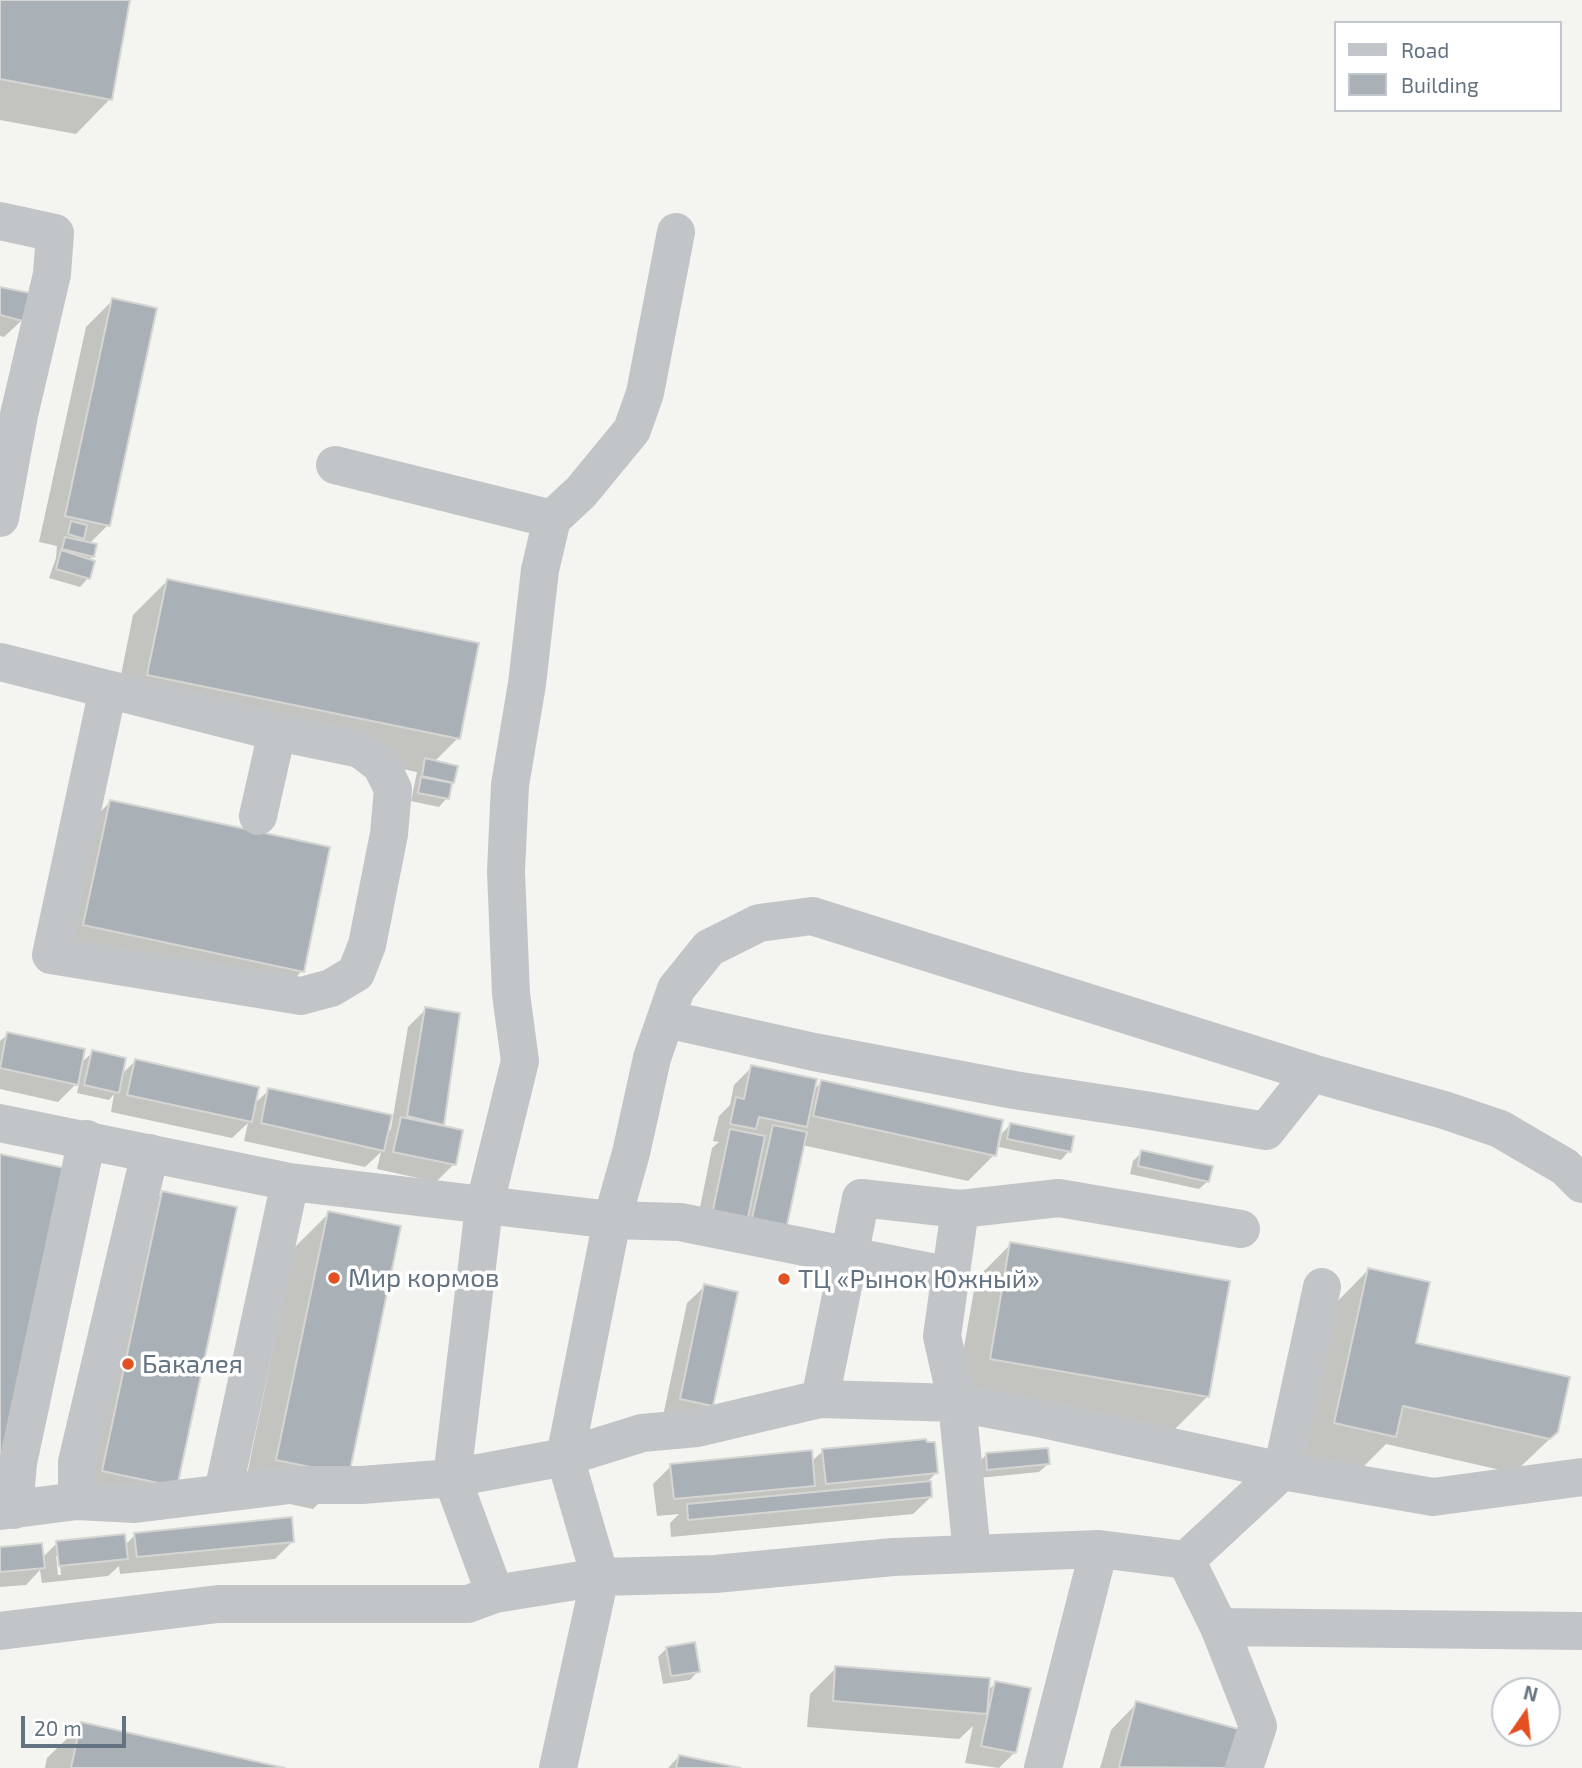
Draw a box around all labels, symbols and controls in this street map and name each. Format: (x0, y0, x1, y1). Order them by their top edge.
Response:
legend (1334, 21, 1561, 112)
text: Road (1401, 37, 1449, 62)
text: Building (1401, 72, 1479, 97)
place label: Мир кормов (348, 1262, 499, 1294)
place label: ТЦ «Рынок Южный» (798, 1263, 1040, 1295)
marker: Мир кормов (326, 1270, 342, 1286)
marker: ТЦ «Рынок Южный» (776, 1271, 792, 1287)
place label: Бакалея (142, 1348, 243, 1380)
marker: Бакалея (120, 1356, 136, 1372)
north arrow (1491, 1677, 1561, 1747)
text: N (1521, 1680, 1540, 1706)
scale bar (24, 1702, 130, 1746)
text: 20 m (34, 1715, 82, 1740)

